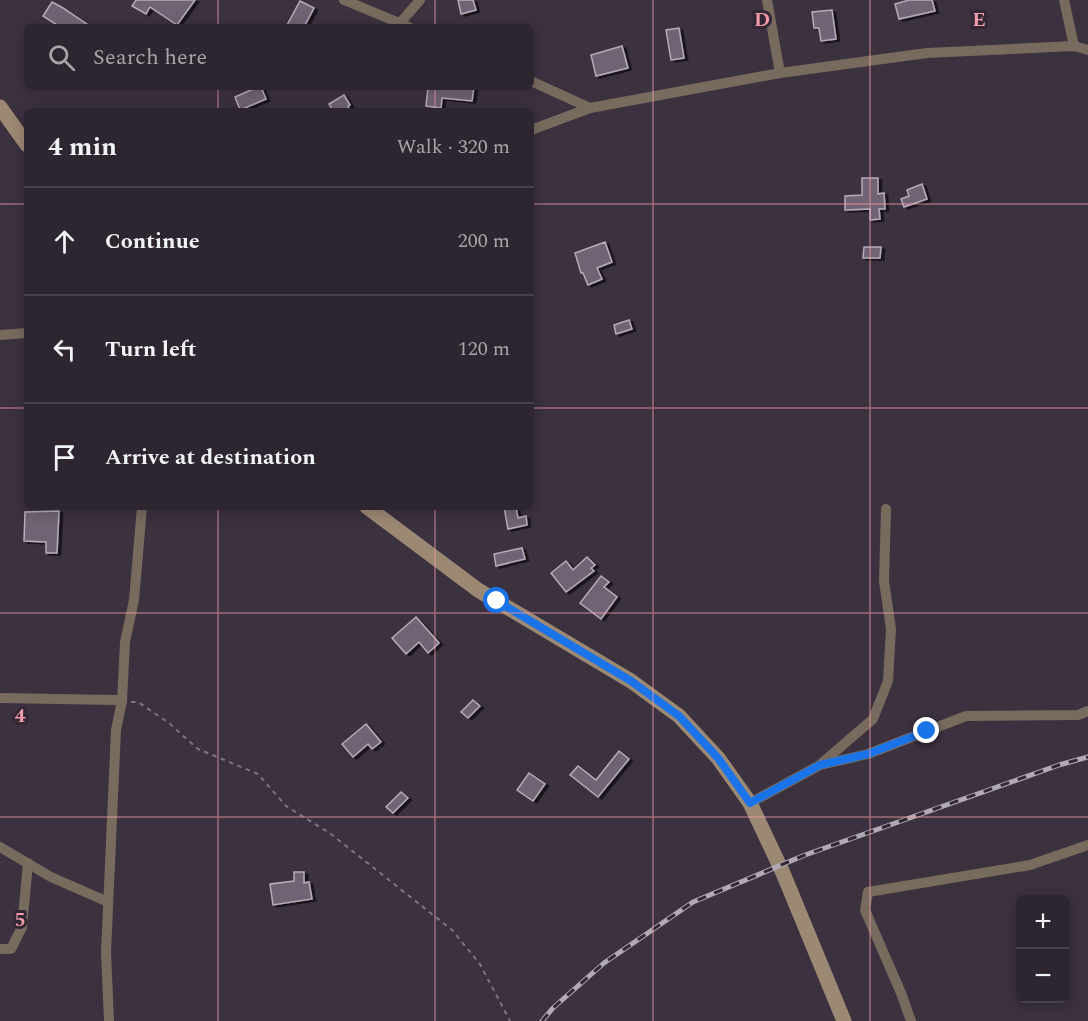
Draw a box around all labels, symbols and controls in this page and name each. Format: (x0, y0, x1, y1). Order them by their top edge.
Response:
text: D (754, 5, 770, 35)
text: E (972, 5, 986, 35)
search box (24, 24, 534, 90)
icon: search (45, 41, 78, 74)
text: Search here (93, 41, 207, 74)
text: 4 min (48, 127, 117, 167)
text: Walk · 320 m (397, 132, 510, 162)
icon: ahead (48, 225, 81, 258)
text: Continue (105, 225, 200, 258)
text: 200 m (458, 226, 510, 256)
icon: left (48, 333, 81, 366)
text: Turn left (105, 333, 197, 366)
text: 120 m (458, 334, 510, 364)
icon: arrive (48, 441, 81, 474)
text: Arrive at destination (105, 441, 316, 474)
route start (483, 587, 509, 613)
text: 4 (14, 701, 26, 731)
route end (913, 717, 939, 743)
map controls (1016, 895, 1070, 1003)
button: + (1016, 895, 1070, 949)
text: 5 (14, 905, 26, 935)
button: − (1016, 949, 1070, 1003)

